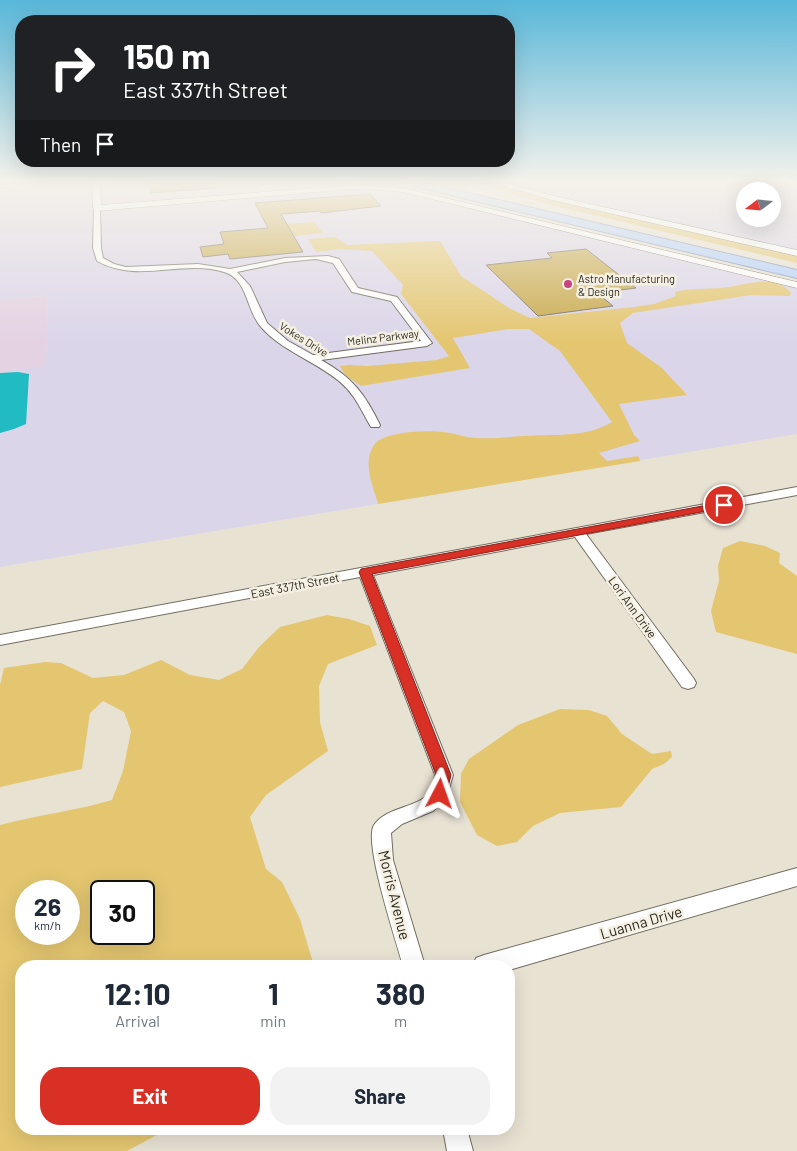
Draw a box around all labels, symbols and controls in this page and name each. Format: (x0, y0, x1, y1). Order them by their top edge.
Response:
text: 150 m (123, 34, 210, 76)
icon: right (40, 35, 105, 100)
text: East 337th Street (123, 76, 288, 102)
icon: arrive (91, 130, 119, 158)
text: Then (40, 133, 81, 156)
north arrow (736, 182, 781, 228)
map controls (736, 182, 781, 227)
place label: Astro Manufacturing & Design (578, 272, 675, 298)
marker: Astro Manufacturing & Design (562, 278, 574, 290)
street label: Vokes Drive (277, 319, 331, 359)
street label: Melinz Parkway (346, 326, 420, 348)
pin (703, 484, 745, 526)
icon: arrive (710, 491, 738, 519)
street label: East 337th Street (250, 570, 340, 600)
street label: Lori Ann Drive (606, 574, 660, 640)
position arrow (413, 767, 465, 819)
street label: Morris Avenue (375, 848, 415, 942)
speed limit sign: 30 (90, 880, 155, 945)
text: 26 (34, 891, 61, 921)
street label: Luanna Drive (598, 902, 684, 942)
text: km/h (34, 918, 61, 932)
text: 12:10 (105, 975, 171, 1011)
text: 1 (268, 975, 279, 1011)
text: 380 (376, 975, 425, 1011)
text: Arrival (115, 1011, 160, 1030)
text: min (260, 1011, 286, 1030)
text: m (394, 1011, 407, 1030)
button: Exit (40, 1067, 260, 1125)
button: Share (270, 1067, 490, 1125)

